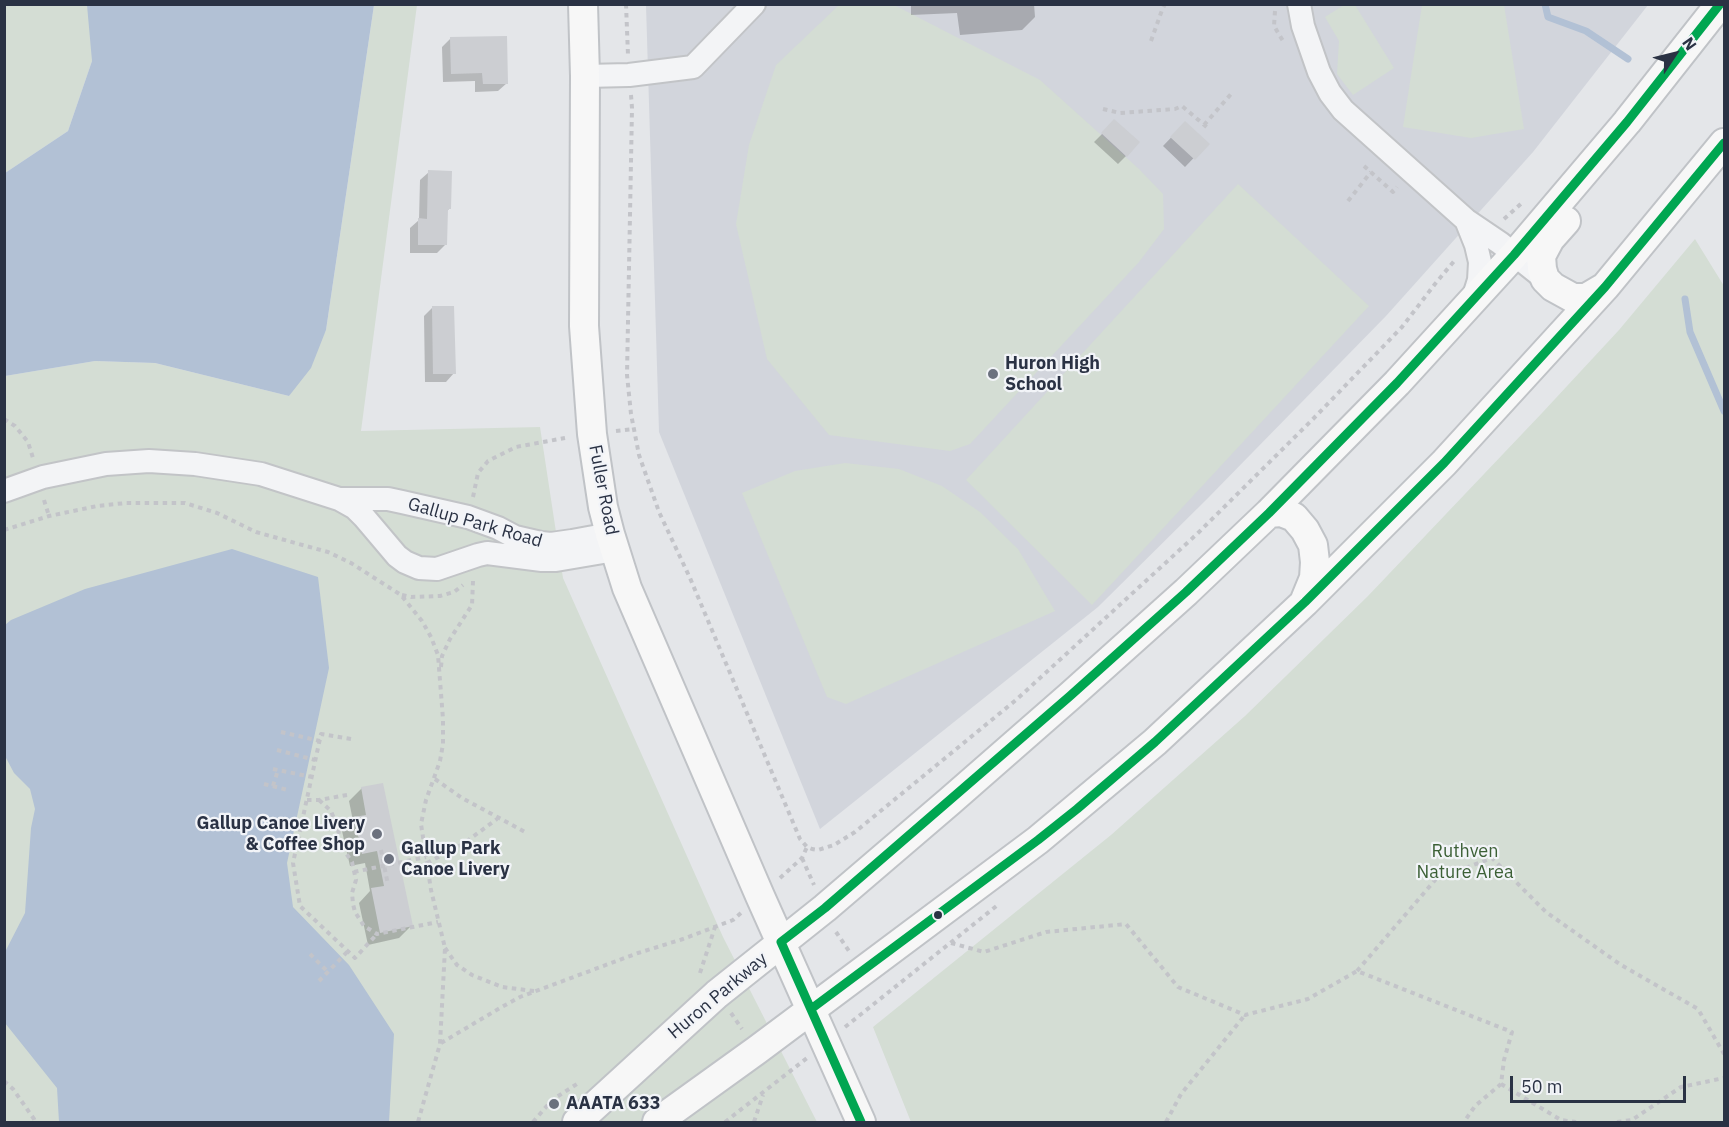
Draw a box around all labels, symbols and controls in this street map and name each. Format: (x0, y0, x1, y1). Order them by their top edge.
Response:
north arrow (1645, 24, 1705, 84)
text: N (1678, 33, 1701, 54)
place label: Huron High School (1005, 353, 1100, 395)
marker: Huron High School (986, 367, 1000, 381)
street label: Fuller Road (584, 443, 622, 537)
street label: Gallup Park Road (405, 493, 545, 553)
place label: Gallup Canoe Livery & Coffee Shop (197, 813, 365, 856)
marker: Gallup Canoe Livery & Coffee Shop (370, 827, 384, 841)
place label: Gallup Park Canoe Livery (401, 838, 510, 880)
park label: Ruthven Nature Area (1416, 841, 1514, 884)
marker: Gallup Park Canoe Livery (382, 852, 396, 866)
unlabelled marker (932, 909, 944, 921)
street label: Huron Parkway (664, 948, 772, 1044)
scale bar (1513, 1064, 1688, 1102)
text: 50 m (1521, 1075, 1563, 1098)
place label: AAATA 633 (566, 1093, 660, 1115)
marker: AAATA 633 (547, 1097, 561, 1111)

